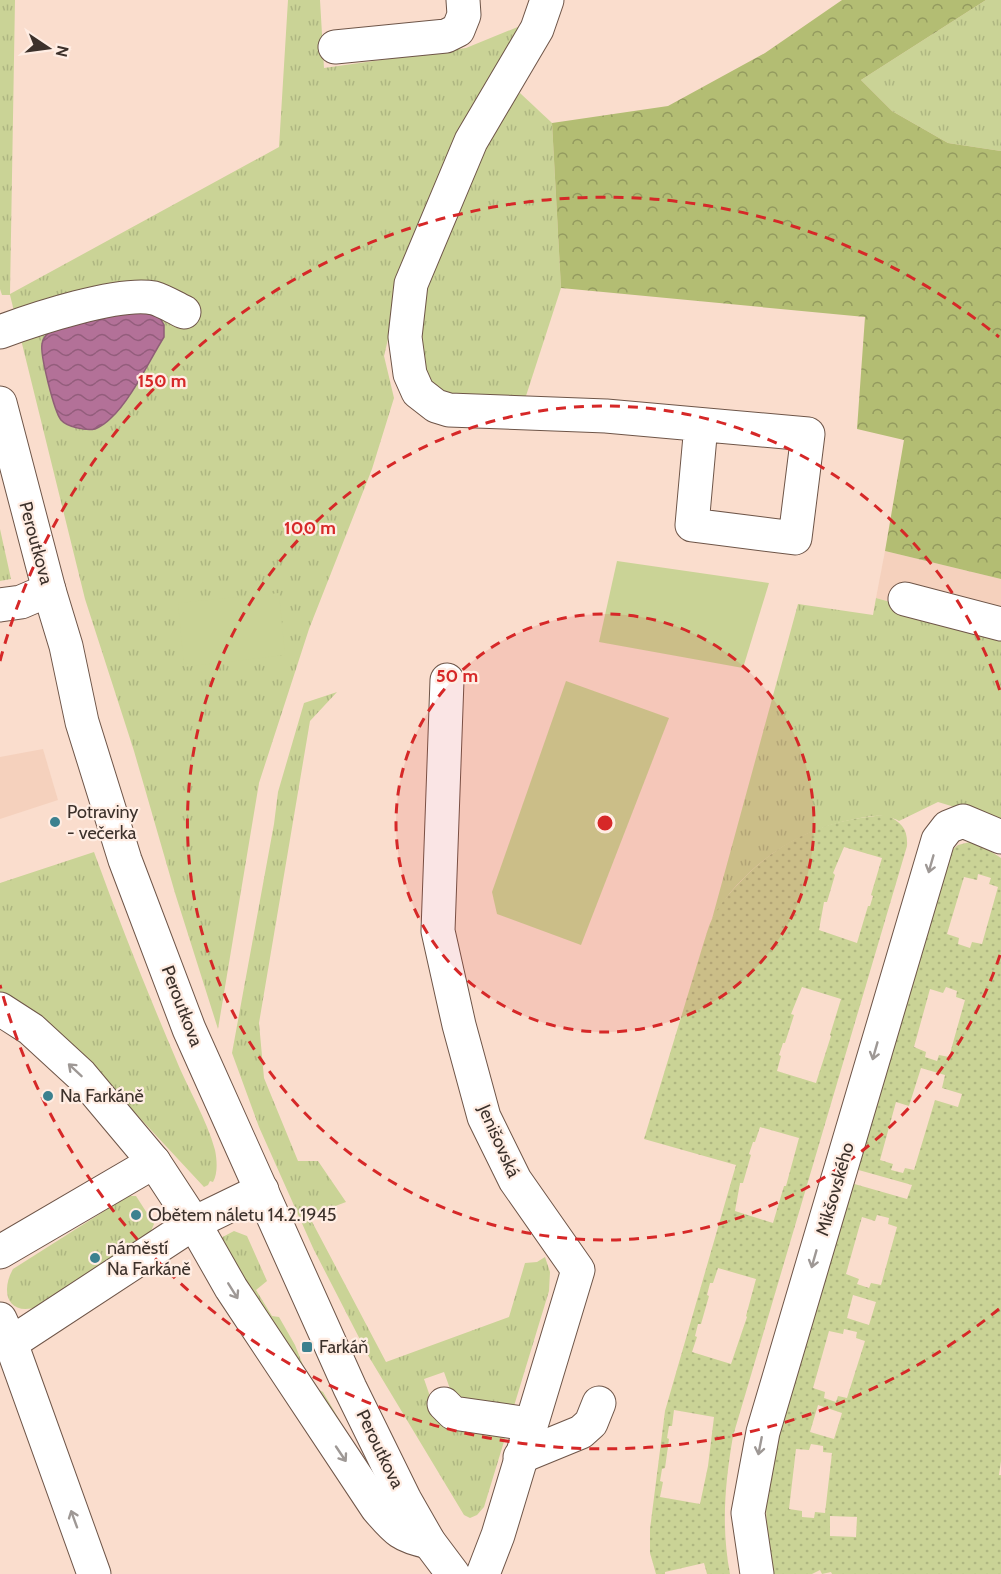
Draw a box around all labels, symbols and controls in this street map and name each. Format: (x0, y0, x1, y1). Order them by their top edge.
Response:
north arrow (18, 18, 78, 78)
text: N (52, 44, 73, 59)
text: 150 m (138, 370, 186, 392)
street label: Peroutkova (14, 499, 58, 587)
text: 100 m (284, 517, 336, 539)
text: 50 m (436, 665, 478, 687)
place label: Potraviny - večerka (67, 801, 138, 844)
centre of rings (595, 813, 615, 833)
marker: Potraviny - večerka (48, 815, 62, 829)
one-way arrow (925, 854, 936, 873)
street label: Peroutkova (157, 962, 208, 1050)
one-way arrow (869, 1041, 880, 1060)
one-way arrow (68, 1063, 83, 1077)
place label: Na Farkáně (60, 1085, 144, 1107)
marker: Na Farkáně (41, 1089, 55, 1103)
street label: Jenišovská (473, 1100, 525, 1181)
street label: Mikšovského (811, 1140, 859, 1238)
place label: Obětem náletu 14.2.1945 (148, 1204, 337, 1226)
marker: Obětem náletu 14.2.1945 (129, 1208, 143, 1222)
place label: náměstí Na Farkáně (107, 1237, 191, 1280)
one-way arrow (808, 1249, 819, 1268)
marker: náměstí Na Farkáně (88, 1251, 102, 1265)
one-way arrow (227, 1282, 239, 1299)
place label: Farkáň (319, 1336, 368, 1358)
marker: Farkáň (300, 1340, 314, 1354)
street label: Peroutkova (351, 1406, 409, 1492)
one-way arrow (754, 1436, 765, 1455)
one-way arrow (335, 1445, 347, 1461)
one-way arrow (68, 1510, 79, 1529)

